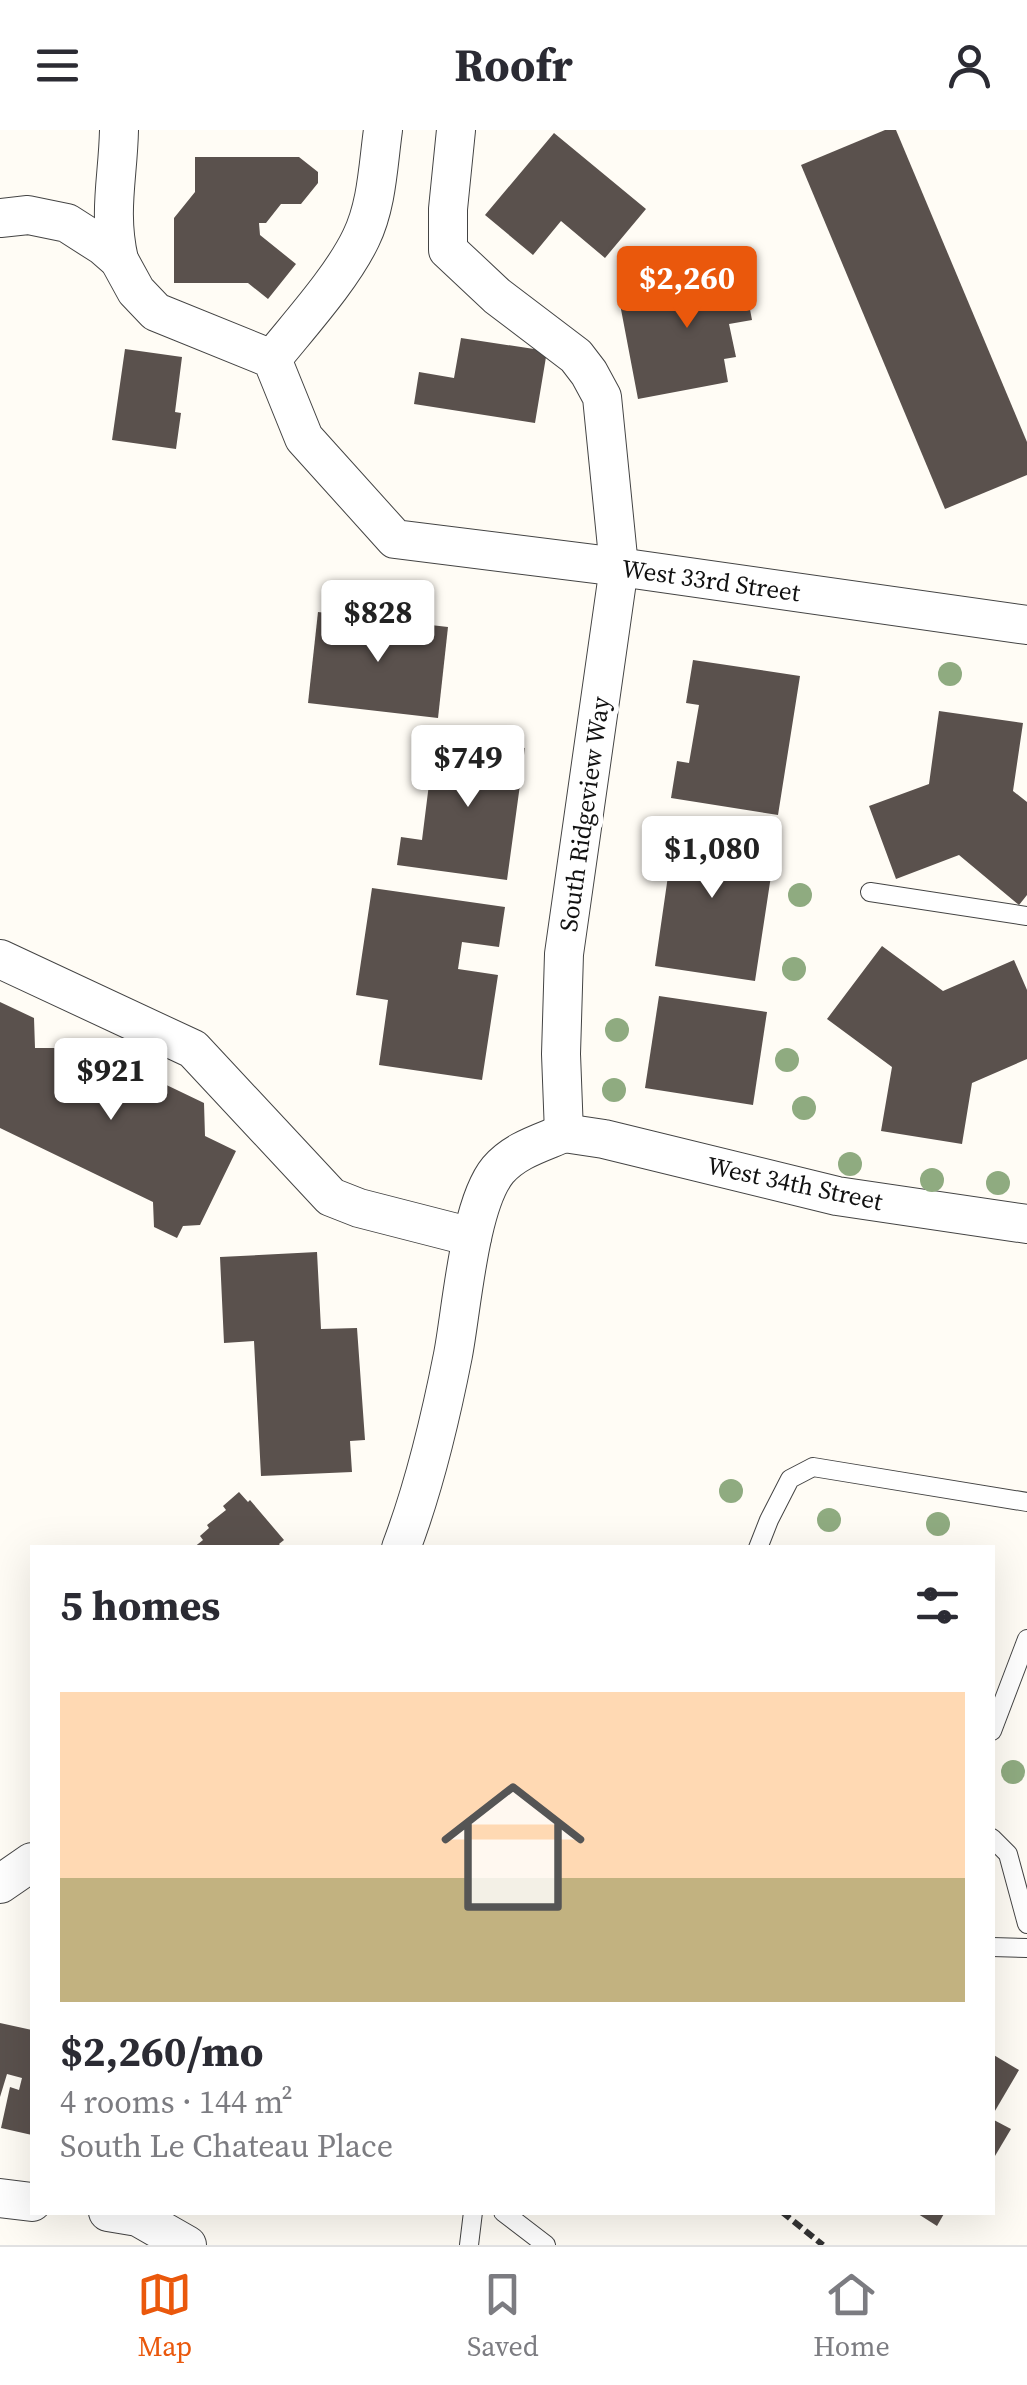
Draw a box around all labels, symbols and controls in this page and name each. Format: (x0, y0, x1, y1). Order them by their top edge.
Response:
text: Roofr (454, 34, 573, 96)
icon: menu (30, 38, 85, 93)
icon: person (942, 38, 997, 93)
pin: $2,260 (606, 246, 768, 331)
text: $2,260 (639, 256, 735, 300)
street label: West 33rd Street (620, 551, 803, 609)
pin: $828 (319, 580, 437, 665)
text: $828 (343, 590, 413, 634)
street label: South Ridgeview Way (551, 694, 617, 934)
pin: $749 (409, 725, 527, 810)
text: $749 (433, 735, 503, 779)
pin: $1,080 (631, 816, 793, 901)
text: $1,080 (664, 826, 760, 870)
pin: $921 (52, 1038, 170, 1123)
text: $921 (76, 1048, 146, 1092)
street label: West 34th Street (704, 1148, 887, 1218)
text: 5 homes (60, 1576, 220, 1634)
icon: filters (910, 1578, 965, 1633)
icon: home (423, 1757, 603, 1937)
text: $2,260/mo (60, 2022, 263, 2080)
text: 4 rooms · 144 m² (60, 2080, 293, 2124)
text: South Le Chateau Place (60, 2124, 393, 2168)
tab: Map (137, 2267, 192, 2365)
tab: Saved (467, 2267, 539, 2365)
tab: Home (813, 2267, 890, 2365)

